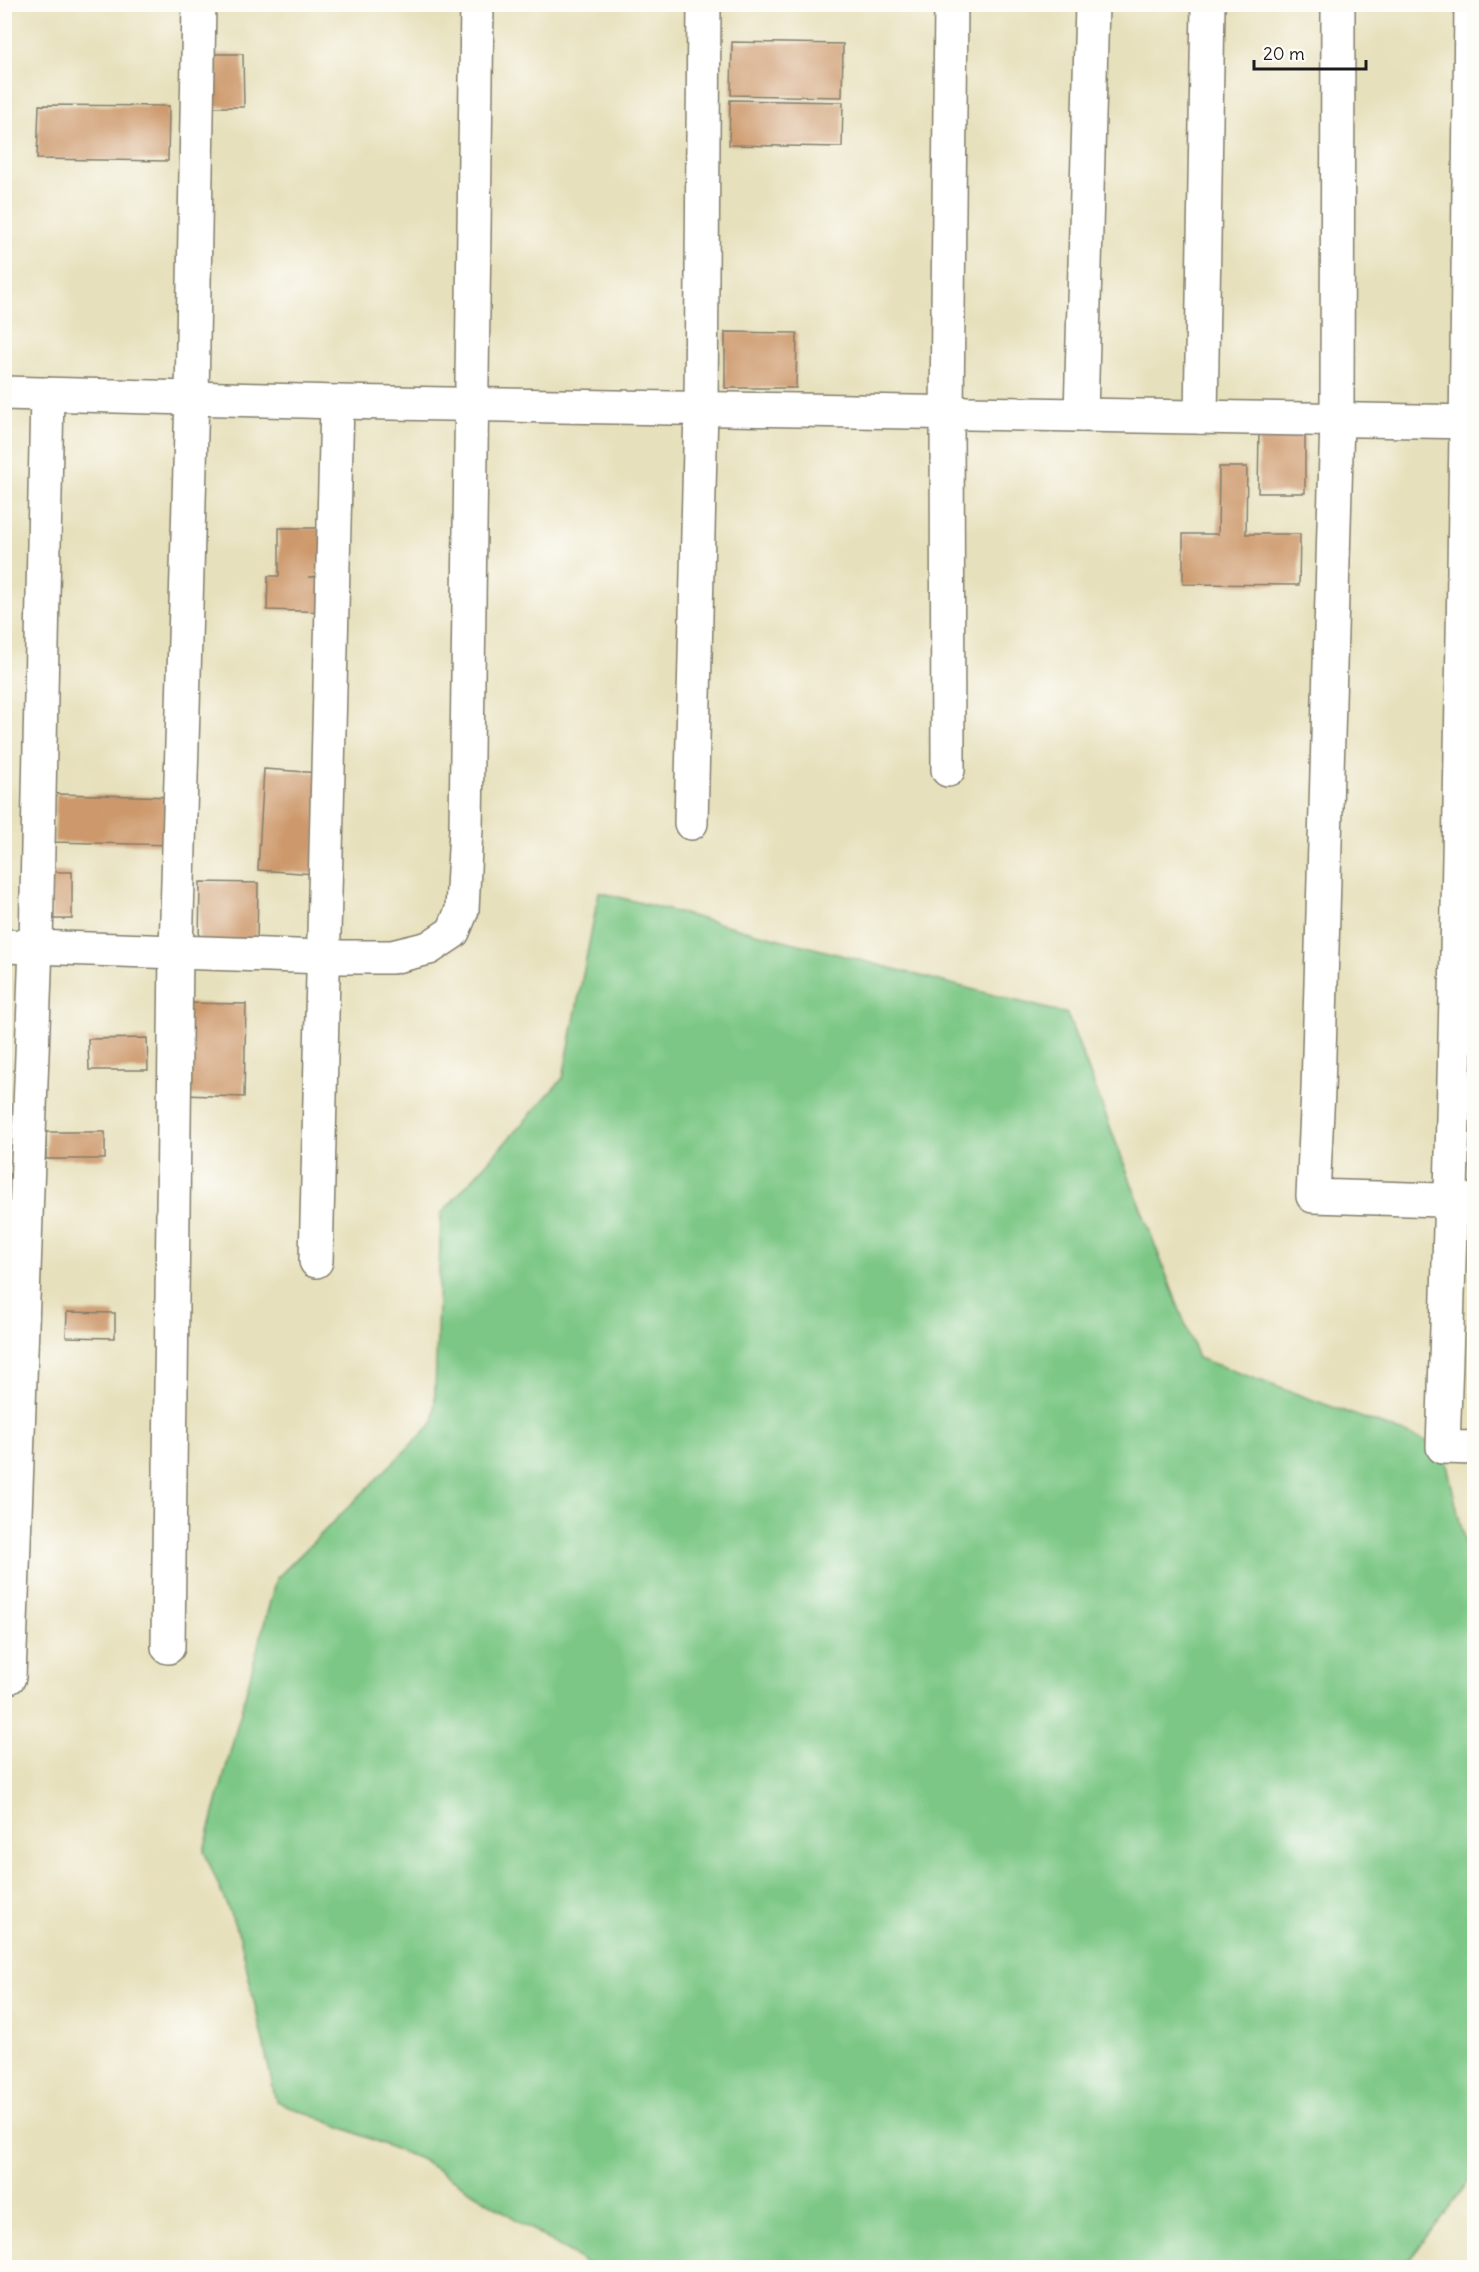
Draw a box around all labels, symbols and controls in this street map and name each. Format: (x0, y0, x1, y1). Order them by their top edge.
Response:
scale bar (1254, 33, 1366, 71)
text: 20 m (1263, 42, 1305, 65)

